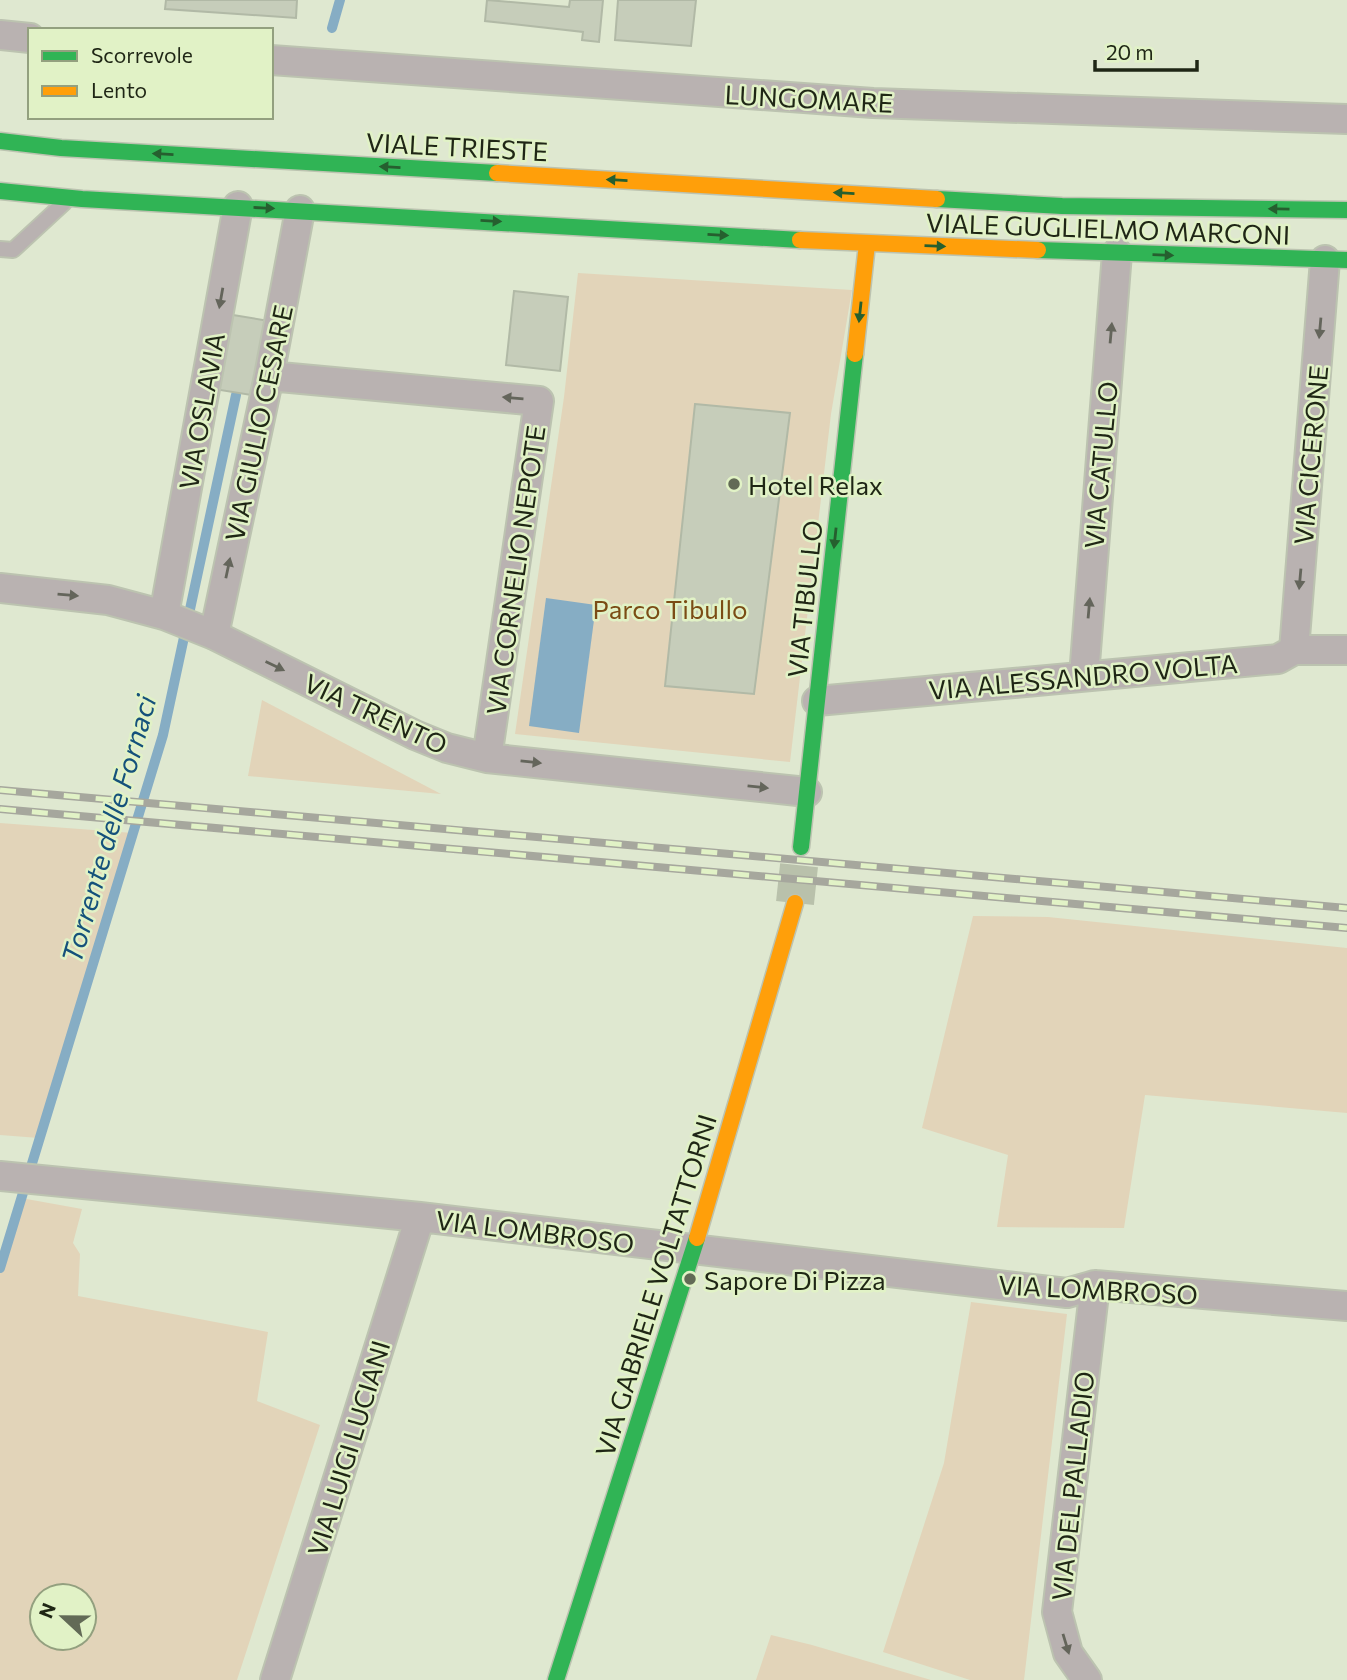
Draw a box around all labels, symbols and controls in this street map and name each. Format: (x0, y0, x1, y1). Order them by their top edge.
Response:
legend (28, 28, 273, 119)
scale bar (1095, 28, 1196, 72)
text: 20 m (1106, 39, 1154, 64)
text: Scorrevole (91, 42, 193, 67)
text: Lento (91, 77, 147, 102)
street label: LUNGOMARE (724, 78, 894, 118)
street label: VIALE TRIESTE (365, 126, 549, 166)
one-way arrow (152, 148, 174, 159)
one-way arrow (379, 161, 401, 172)
one-way arrow (606, 174, 628, 185)
one-way arrow (833, 188, 855, 199)
one-way arrow (253, 203, 275, 214)
one-way arrow (1268, 203, 1290, 215)
street label: VIALE GUGLIELMO MARCONI (925, 206, 1291, 250)
one-way arrow (480, 216, 502, 227)
one-way arrow (707, 230, 729, 241)
one-way arrow (925, 241, 947, 252)
one-way arrow (1152, 249, 1174, 260)
one-way arrow (216, 287, 227, 309)
one-way arrow (854, 301, 865, 323)
street label: VIA GIULIO CESARE (218, 302, 298, 544)
one-way arrow (1314, 317, 1325, 339)
one-way arrow (1106, 321, 1117, 343)
street label: VIA OSLAVIA (172, 330, 230, 492)
street label: VIA CICERONE (1287, 364, 1333, 546)
street label: VIA CATULLO (1077, 380, 1123, 550)
one-way arrow (502, 392, 524, 403)
street label: VIA CORNELIO NEPOTE (479, 423, 551, 717)
place label: Hotel Relax (748, 469, 883, 500)
marker: Hotel Relax (726, 476, 742, 492)
street label: VIA TIBULLO (780, 519, 828, 679)
one-way arrow (830, 527, 841, 549)
one-way arrow (223, 557, 234, 579)
one-way arrow (1294, 568, 1305, 590)
one-way arrow (57, 590, 79, 601)
park label: Parco Tibullo (592, 593, 748, 624)
one-way arrow (1084, 597, 1095, 619)
street label: VIA ALESSANDRO VOLTA (927, 647, 1239, 705)
one-way arrow (265, 660, 285, 671)
street label: VIA TRENTO (300, 666, 452, 760)
water label: Torrente delle Fornaci (53, 690, 163, 967)
one-way arrow (521, 757, 543, 768)
one-way arrow (747, 782, 769, 793)
street label: VIA GABRIELE VOLTATTORNI (588, 1110, 722, 1460)
street label: VIA LOMBROSO (434, 1203, 636, 1259)
place label: Sapore Di Pizza (704, 1264, 886, 1295)
street label: VIA LOMBROSO (998, 1268, 1198, 1310)
marker: Sapore Di Pizza (682, 1271, 698, 1287)
street label: VIA LUIGI LUCIANI (300, 1336, 396, 1560)
street label: VIA DEL PALLADIO (1045, 1370, 1099, 1602)
north arrow (28, 1582, 98, 1652)
text: N (33, 1600, 60, 1621)
one-way arrow (1061, 1633, 1071, 1654)

